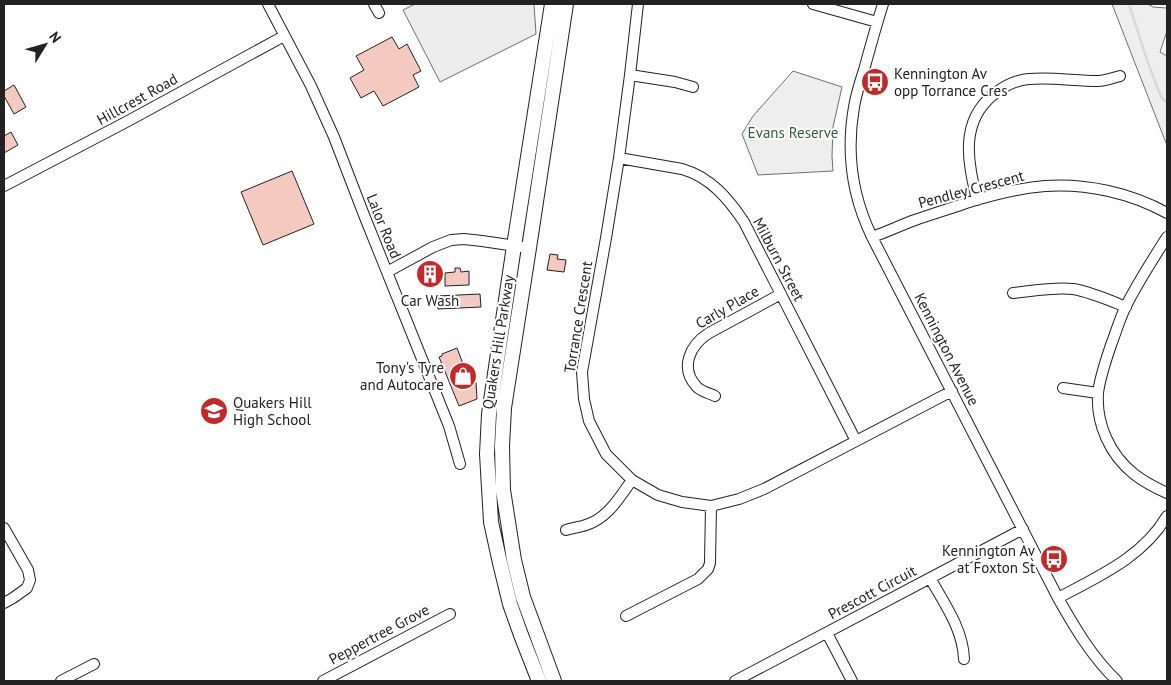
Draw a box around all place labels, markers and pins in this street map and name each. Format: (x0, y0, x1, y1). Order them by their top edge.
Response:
place label: Kennington Av opp Torrance Cres (894, 64, 1008, 100)
bus stop icon: Kennington Av opp Torrance Cres (860, 67, 890, 97)
building icon: Car Wash (415, 259, 445, 289)
place label: Car Wash (401, 291, 459, 310)
place label: Tony's Tyre and Autocare (360, 358, 444, 394)
shop icon: Tony's Tyre and Autocare (448, 361, 478, 391)
place label: Quakers Hill High School (233, 393, 312, 429)
school or university icon: Quakers Hill High School (199, 396, 229, 426)
place label: Kennington Av at Foxton St (942, 541, 1036, 577)
bus stop icon: Kennington Av at Foxton St (1039, 544, 1069, 574)

